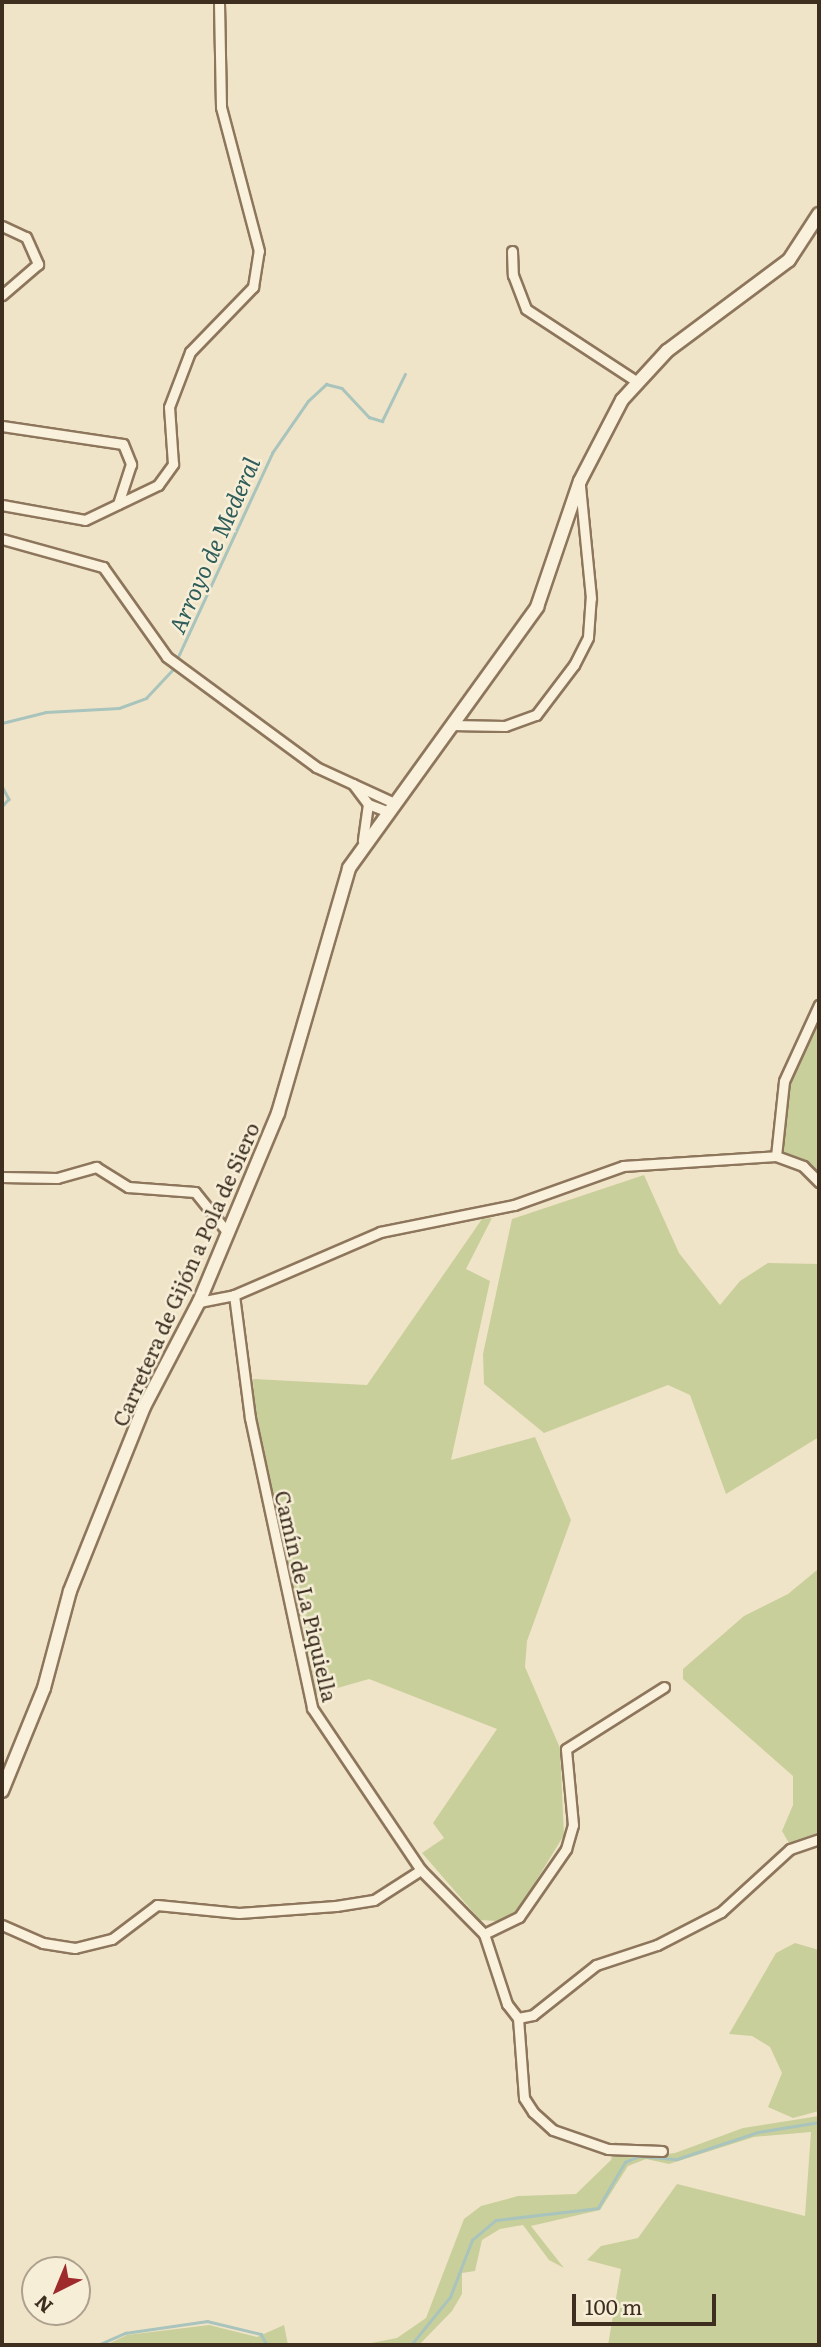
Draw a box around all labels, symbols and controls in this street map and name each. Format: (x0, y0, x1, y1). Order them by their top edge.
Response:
water label: Arroyo de Mederal (162, 453, 264, 637)
street label: Carretera de Gijón a Pola de Siero (106, 1118, 264, 1430)
street label: Camín de La Piquiella (270, 1488, 344, 1704)
north arrow (21, 2256, 91, 2326)
scale bar (576, 2280, 720, 2324)
text: N (28, 2289, 58, 2321)
text: 100 m (585, 2290, 642, 2321)

